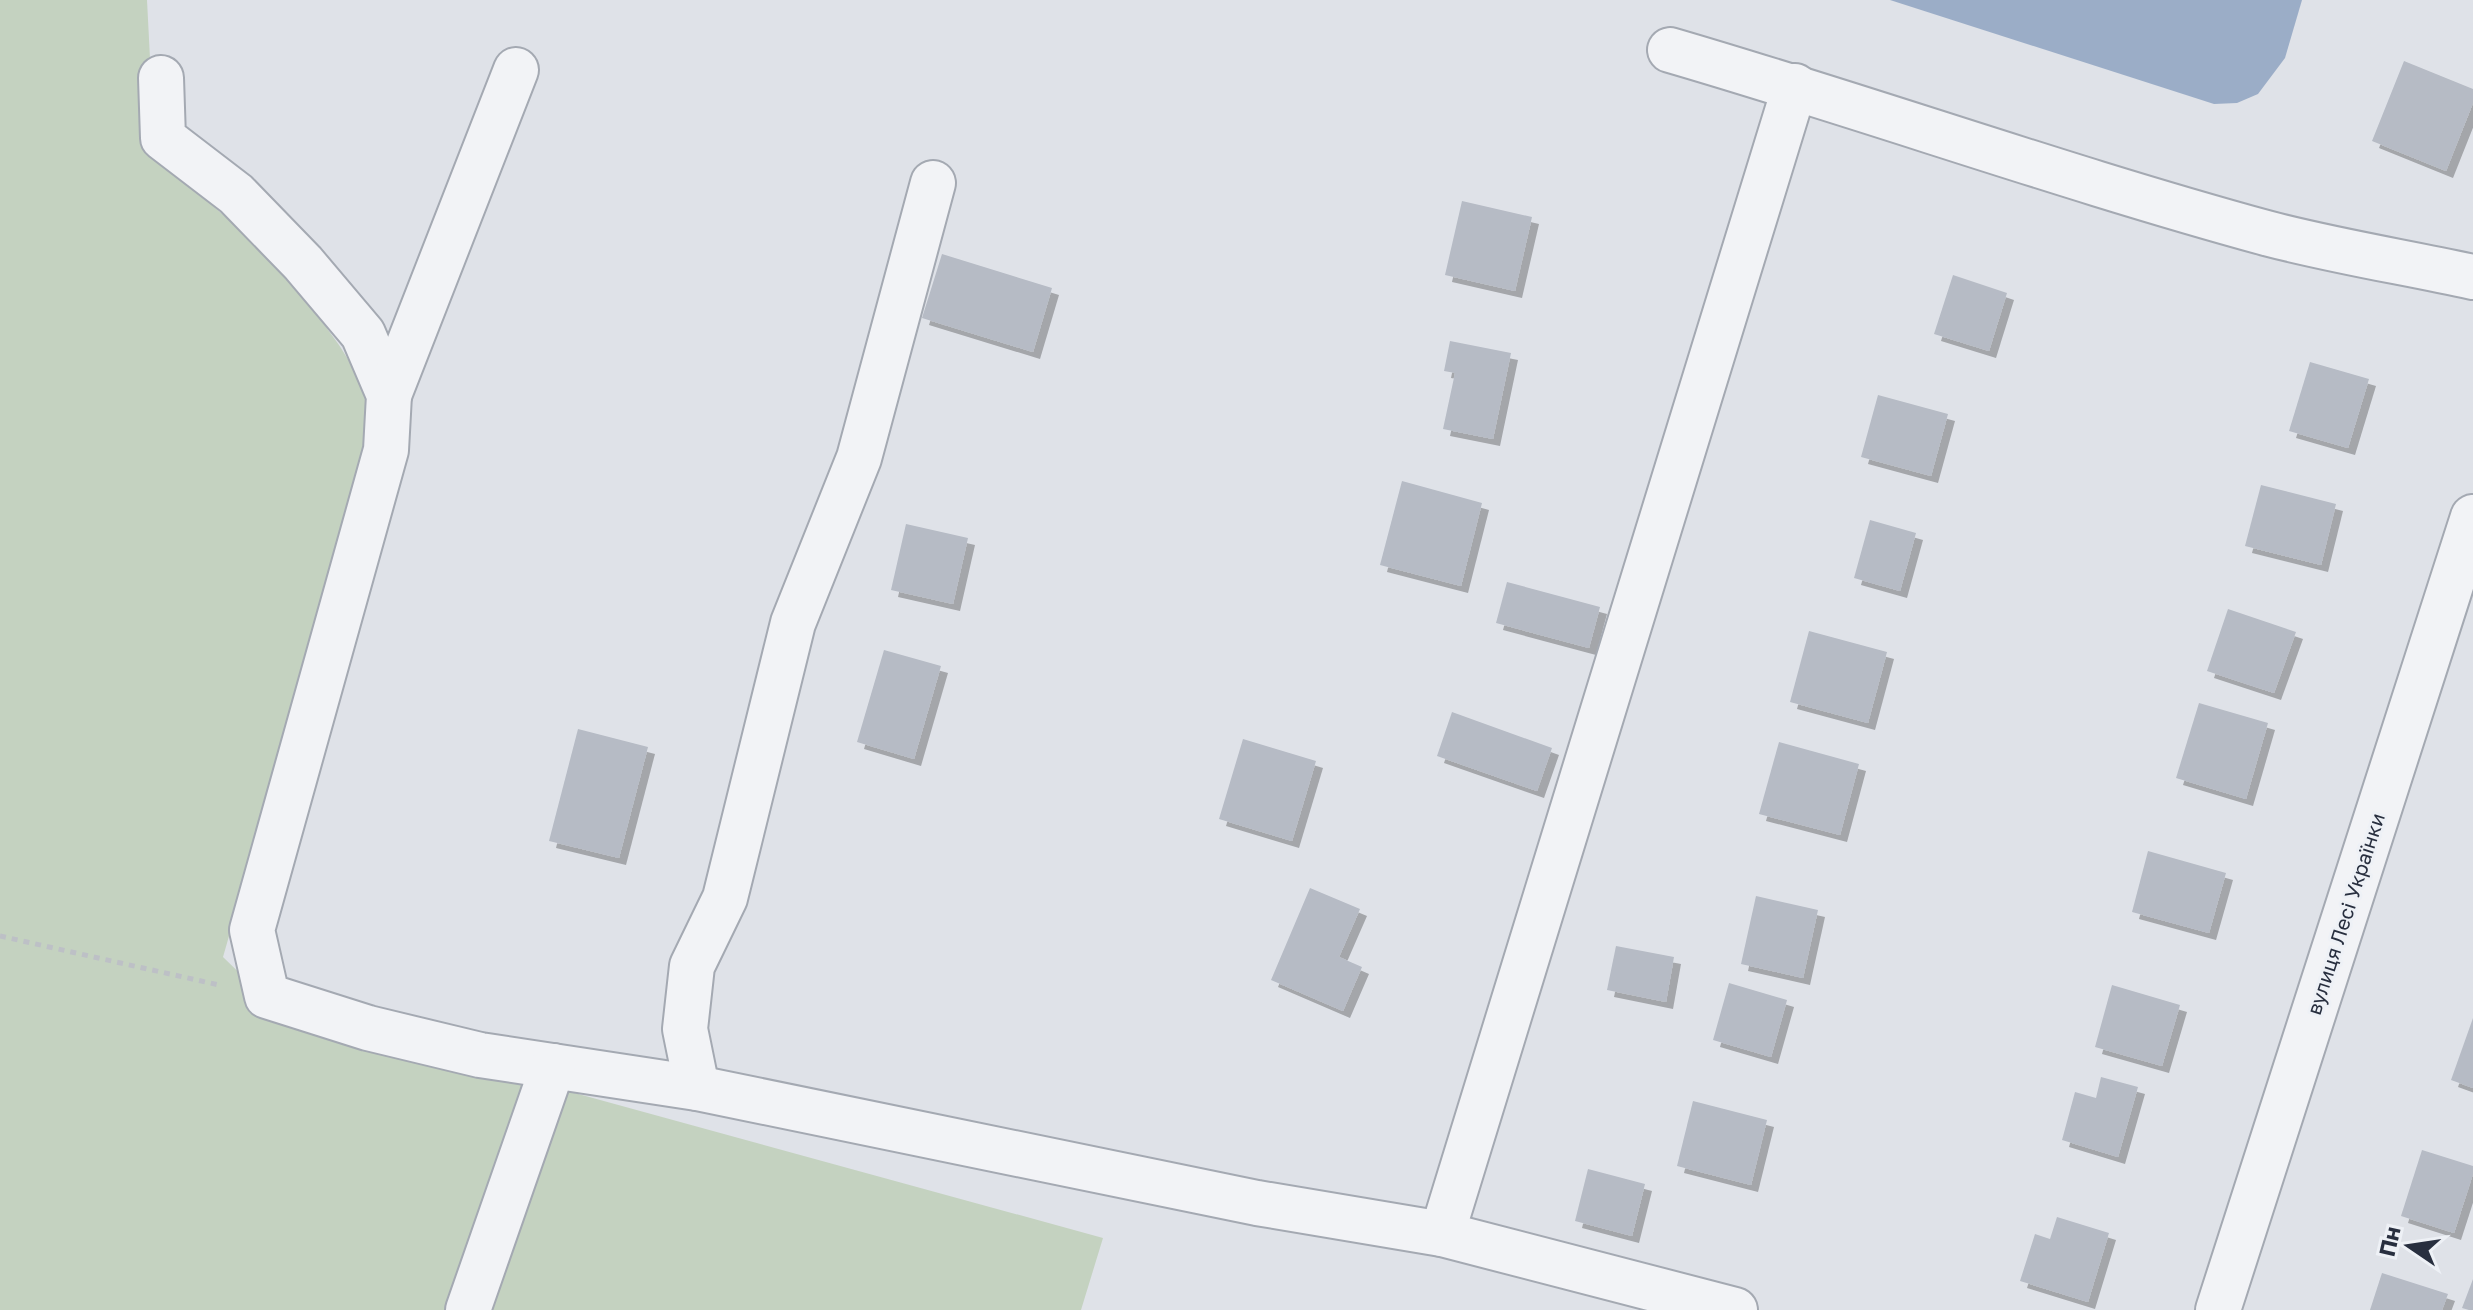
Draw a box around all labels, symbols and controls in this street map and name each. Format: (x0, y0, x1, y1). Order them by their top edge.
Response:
street label: вулиця Лесі Українки (2301, 810, 2389, 1018)
north arrow (2369, 1206, 2449, 1286)
text: Пн (2373, 1224, 2406, 1259)

